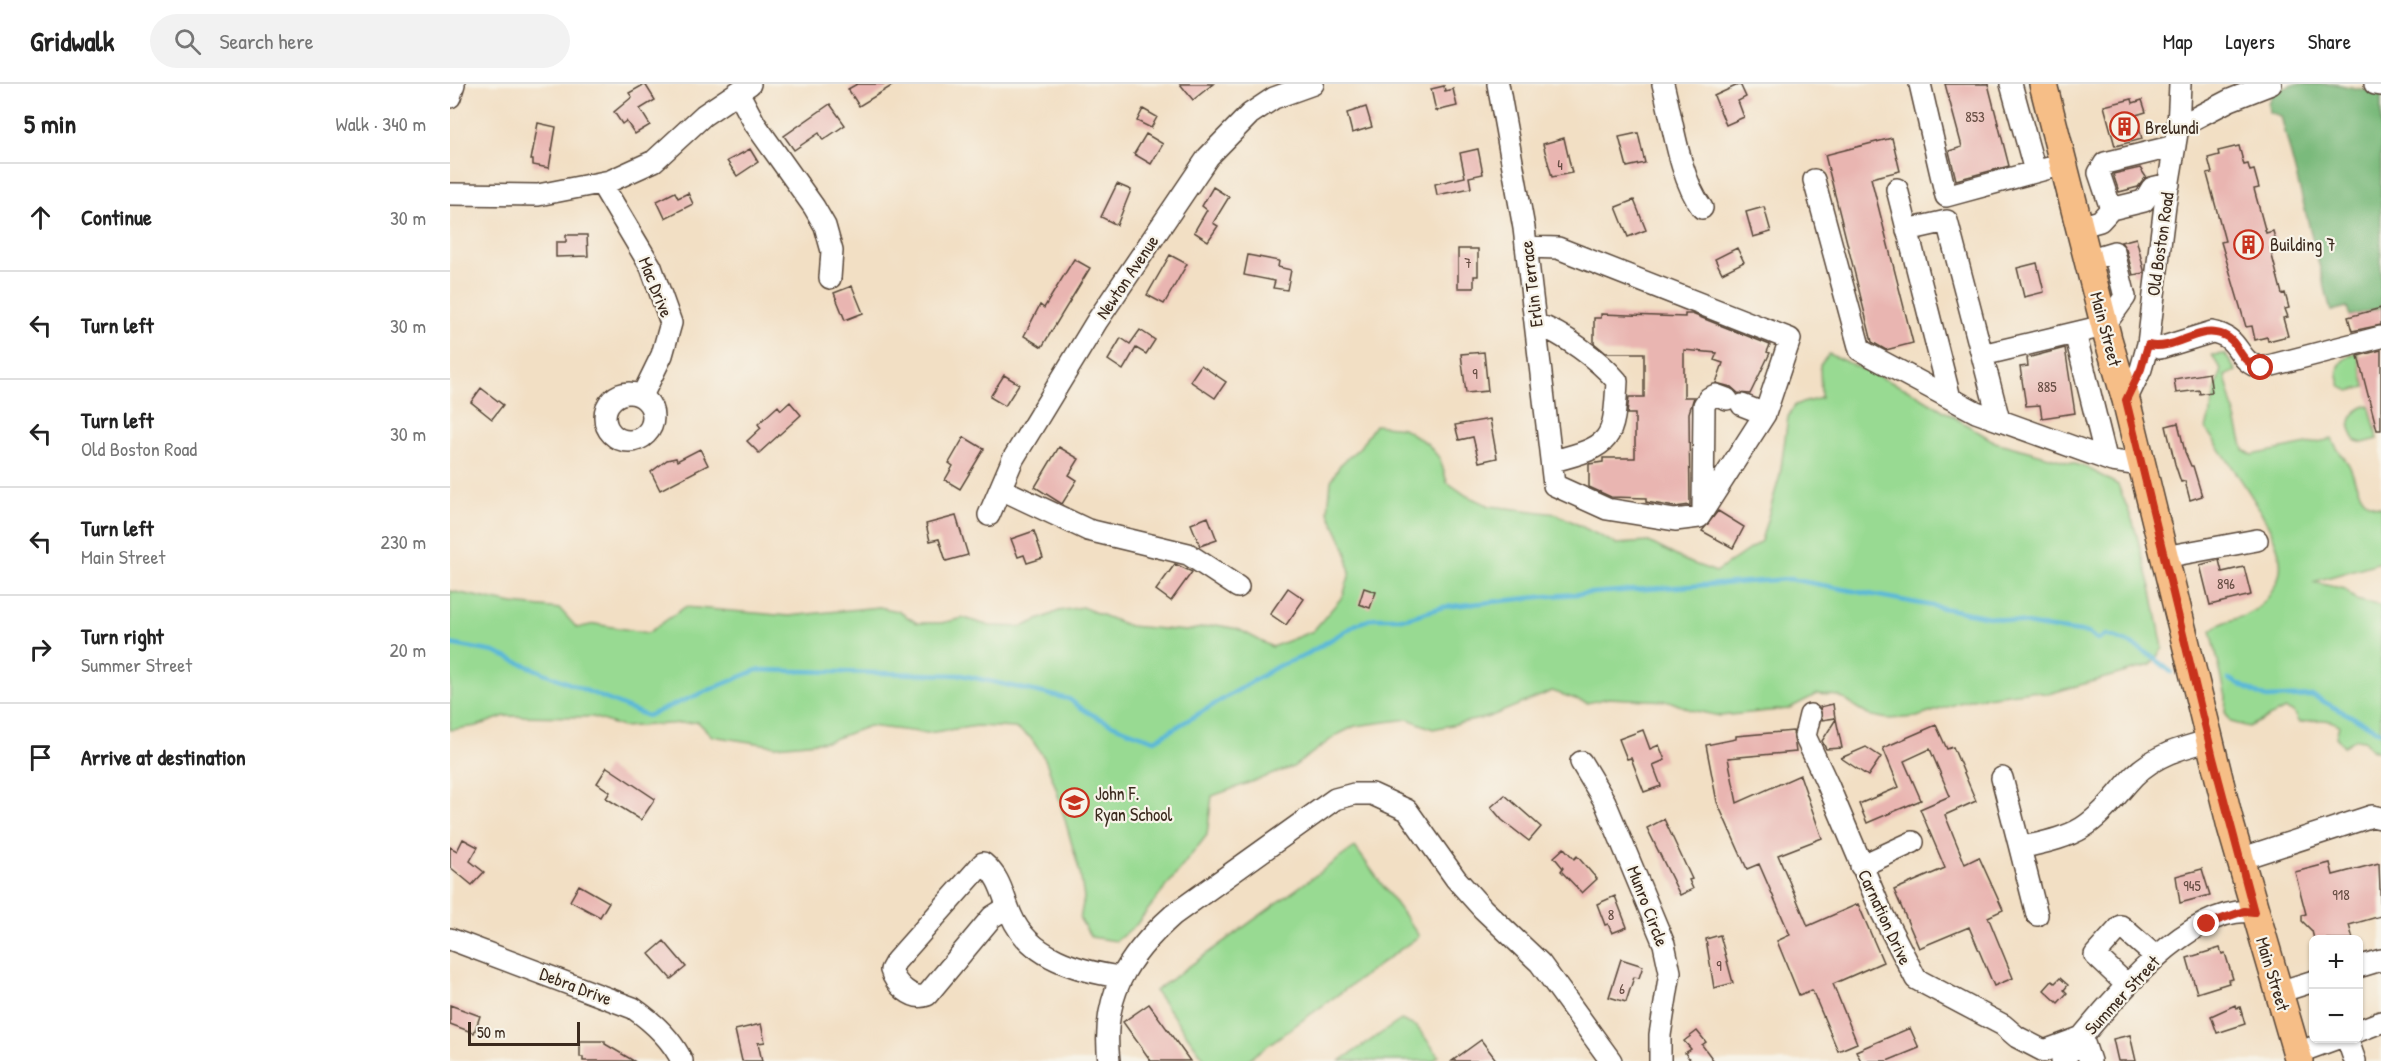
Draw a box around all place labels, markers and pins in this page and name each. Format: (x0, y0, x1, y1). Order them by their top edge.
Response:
building icon: Brelundi (2108, 111, 2140, 143)
place label: Brelundi (2145, 115, 2199, 140)
building icon: Building 7 (2233, 228, 2265, 260)
place label: Building 7 (2270, 232, 2335, 257)
place label: John F. Ryan School (1095, 781, 1172, 827)
school or university icon: John F. Ryan School (1058, 787, 1090, 819)

